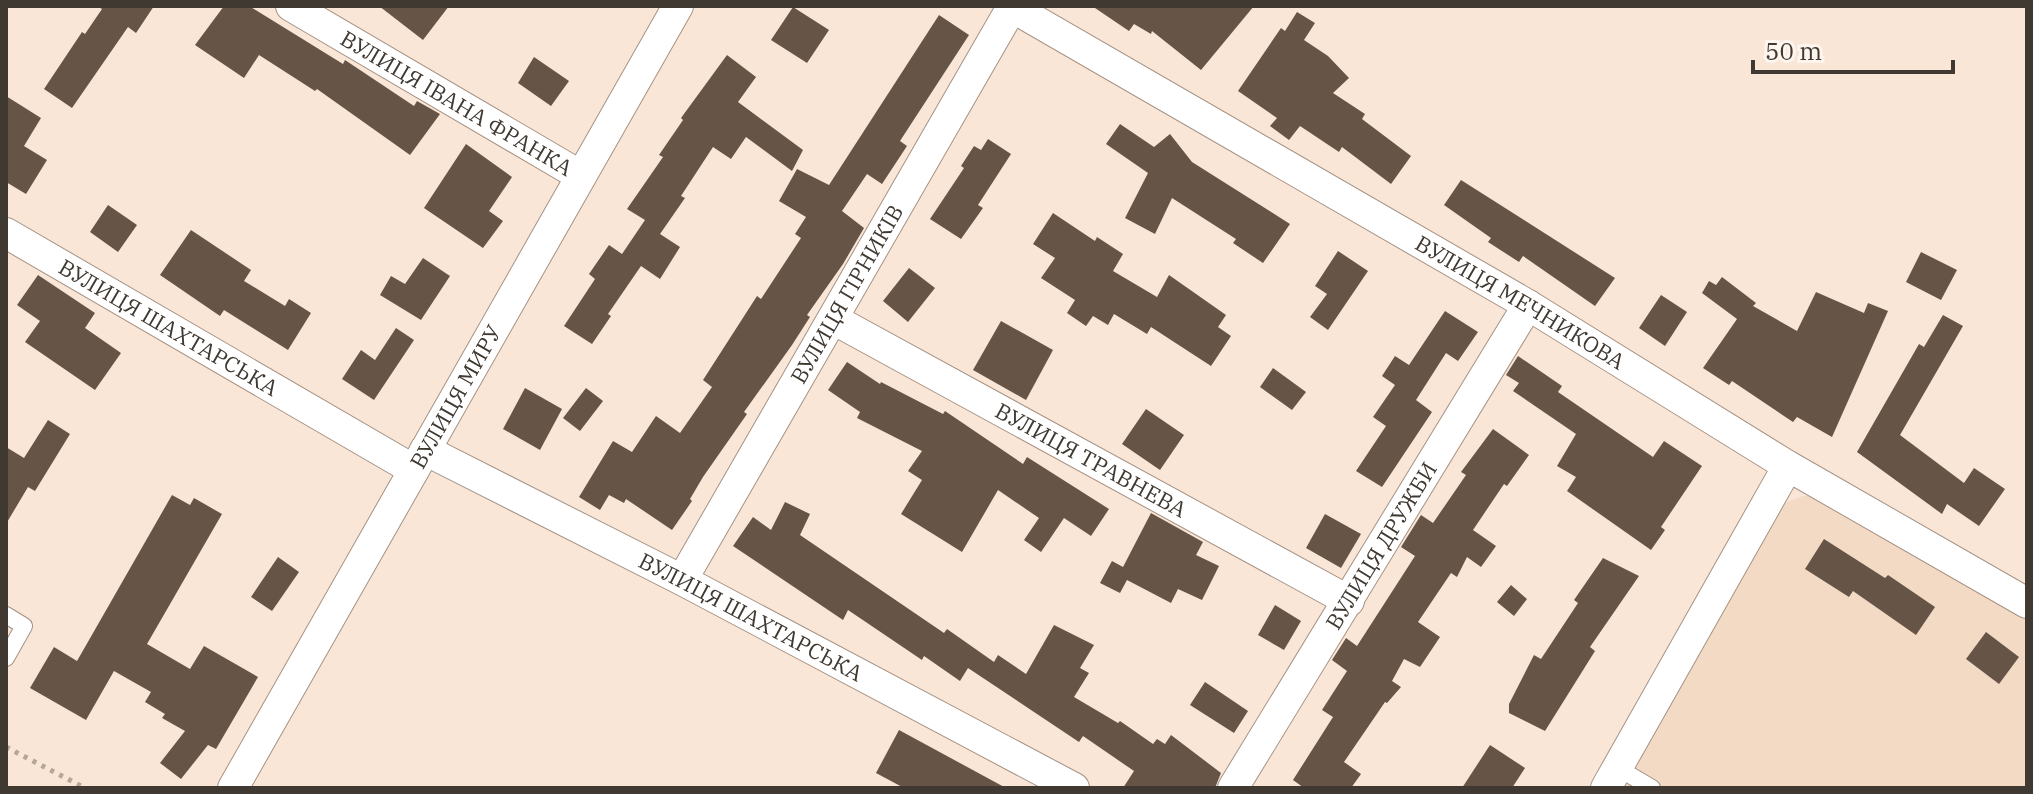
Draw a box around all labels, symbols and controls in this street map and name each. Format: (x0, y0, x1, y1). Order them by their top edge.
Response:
street label: ВУЛИЦЯ ІВАНА ФРАНКА (336, 23, 578, 182)
scale bar (1753, 24, 1953, 74)
text: 50 m (1765, 35, 1822, 67)
street label: ВУЛИЦЯ ГІРНИКІВ (783, 199, 909, 389)
street label: ВУЛИЦЯ МЕЧНИКОВА (1410, 228, 1631, 376)
street label: ВУЛИЦЯ ШАХТАРСЬКА (54, 252, 284, 402)
street label: ВУЛИЦЯ МИРУ (403, 319, 508, 474)
street label: ВУЛИЦЯ ТРАВНЕВА (990, 396, 1192, 524)
street label: ВУЛИЦЯ ДРУЖБИ (1318, 456, 1443, 635)
street label: ВУЛИЦЯ ШАХТАРСЬКА (634, 546, 868, 687)

